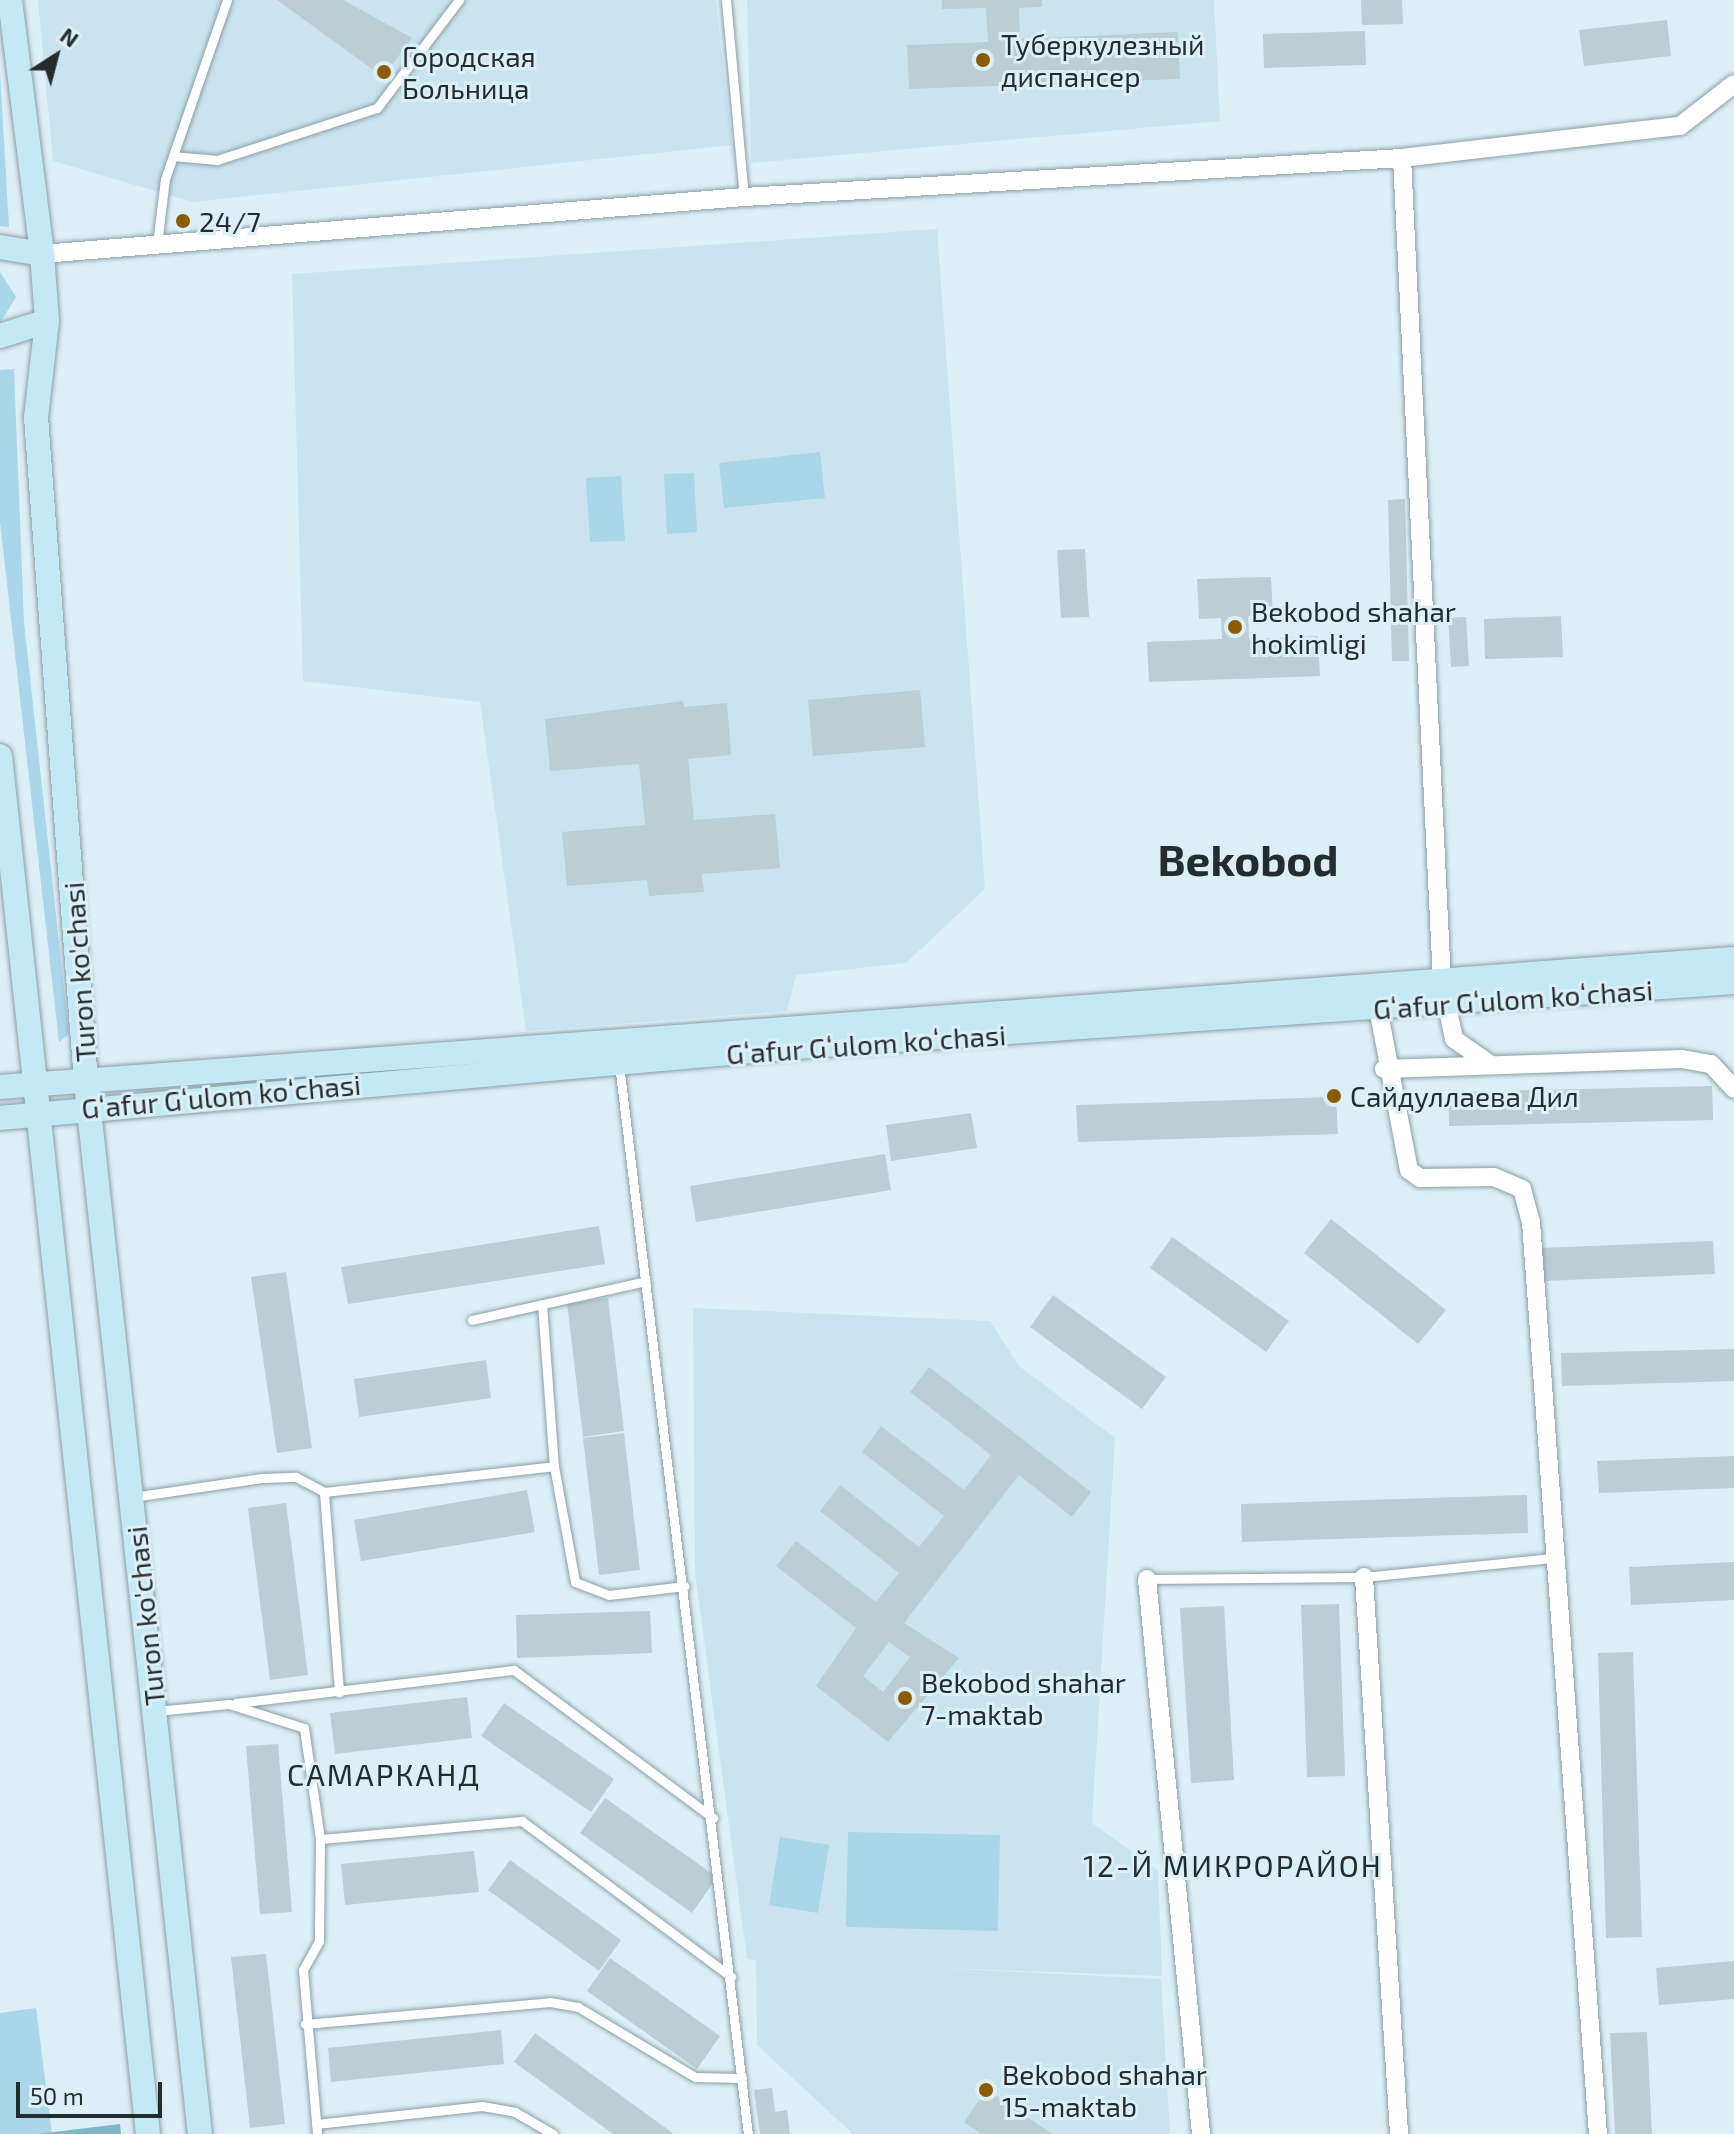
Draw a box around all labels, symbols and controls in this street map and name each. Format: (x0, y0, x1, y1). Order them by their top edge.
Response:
north arrow (16, 16, 96, 96)
text: N (56, 21, 84, 52)
place label: Туберкулезный диспансер (1001, 27, 1204, 93)
place label: Городская Больница (402, 39, 536, 105)
marker: Туберкулезный диспансер (972, 49, 994, 71)
marker: Городская Больница (373, 61, 395, 83)
place label: 24/7 (199, 204, 261, 238)
marker: 24/7 (174, 212, 192, 230)
place label: Bekobod shahar hokimligi (1251, 594, 1456, 660)
marker: Bekobod shahar hokimligi (1226, 618, 1244, 636)
district label: Bekobod (1157, 833, 1339, 885)
street label: Turon ko'chasi (56, 881, 102, 1063)
street label: Gʻafur Gʻulom koʻchasi (1372, 972, 1654, 1026)
street label: Gʻafur Gʻulom koʻchasi (725, 1017, 1007, 1071)
street label: Gʻafur Gʻulom koʻchasi (80, 1067, 362, 1125)
place label: Сайдуллаева Дил (1350, 1079, 1579, 1113)
marker: Сайдуллаева Дил (1325, 1087, 1343, 1105)
street label: Turon ko'chasi (119, 1525, 171, 1707)
place label: Bekobod shahar 7-maktab (921, 1665, 1126, 1731)
marker: Bekobod shahar 7-maktab (896, 1689, 914, 1707)
district label: САМАРКАНД (287, 1756, 481, 1792)
district label: 12-Й МИКРОРАЙОН (1083, 1847, 1383, 1883)
place label: Bekobod shahar 15-maktab (1002, 2057, 1207, 2123)
scale bar (20, 2066, 166, 2116)
text: 50 m (30, 2081, 84, 2110)
marker: Bekobod shahar 15-maktab (977, 2081, 995, 2099)

